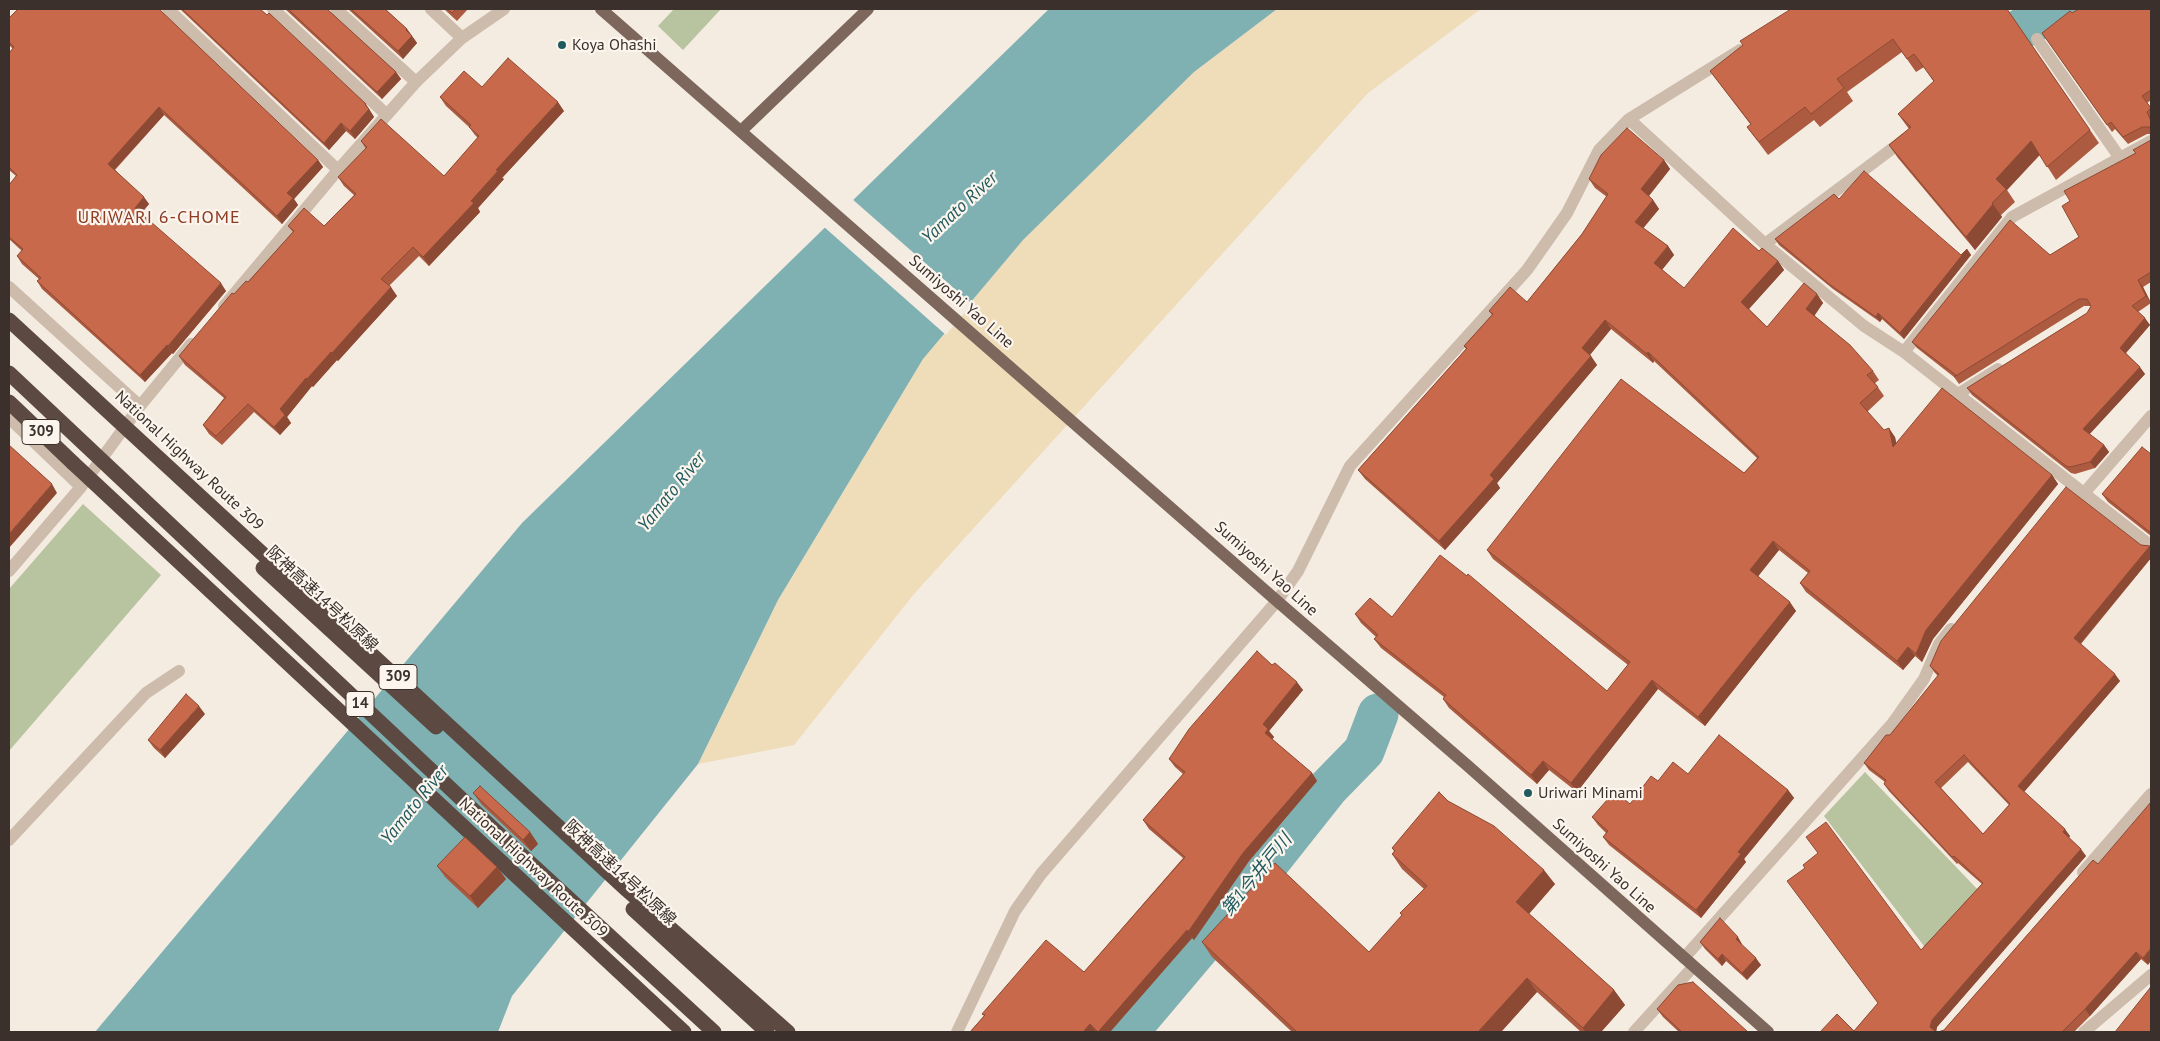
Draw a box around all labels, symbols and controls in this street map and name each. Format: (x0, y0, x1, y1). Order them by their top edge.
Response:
place label: Koya Ohashi (572, 35, 656, 55)
marker: Koya Ohashi (556, 39, 568, 51)
water label: Yamato River (918, 168, 1002, 248)
district label: URIWARI 6-CHOME (76, 207, 242, 229)
street label: Sumiyoshi Yao Line (905, 251, 1017, 353)
street label: National Highway Route 309 (111, 387, 267, 535)
road number: 309 (22, 420, 60, 444)
water label: Yamato River (634, 448, 710, 536)
street label: Sumiyoshi Yao Line (1210, 518, 1322, 620)
street label: 阪神高速14号松原線 (262, 542, 382, 656)
road number: 309 (379, 664, 417, 690)
road number: 14 (346, 692, 374, 716)
water label: Yamato River (377, 761, 453, 849)
place label: Uriwari Minami (1538, 783, 1643, 803)
marker: Uriwari Minami (1522, 787, 1534, 799)
street label: National Highway Route 309 (455, 794, 611, 942)
street label: Sumiyoshi Yao Line (1548, 815, 1660, 917)
street label: 阪神高速14号松原線 (560, 816, 680, 930)
water label: 第1今井戸川 (1217, 830, 1297, 920)

